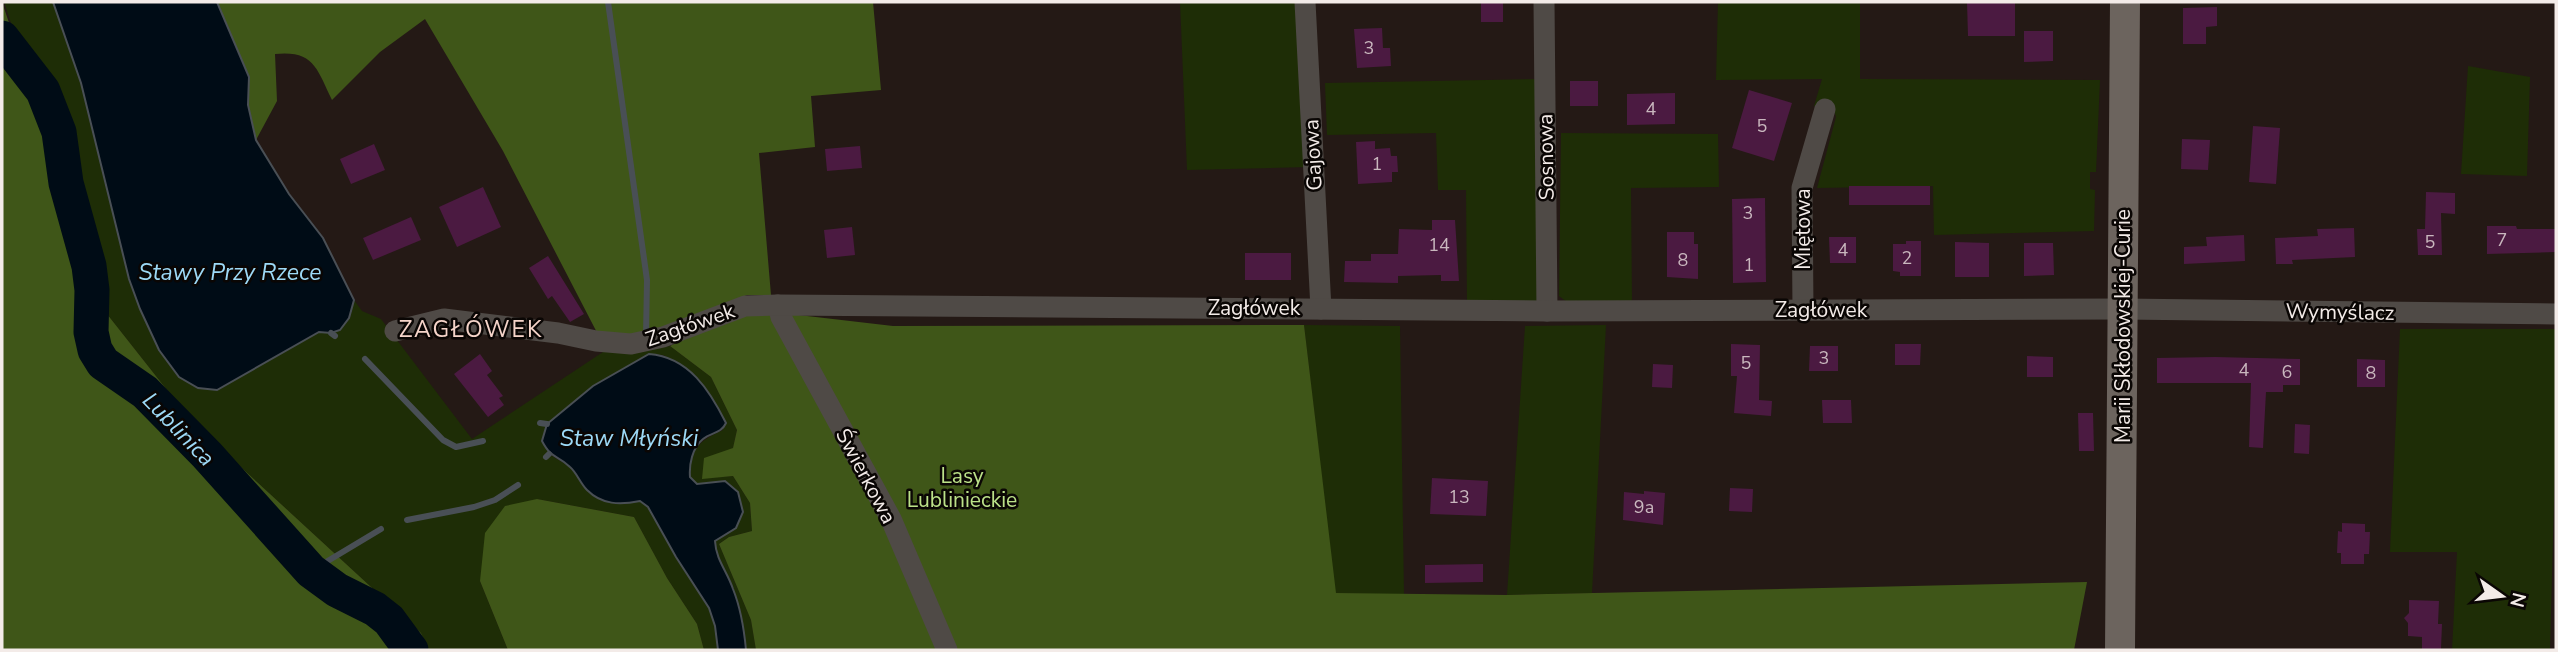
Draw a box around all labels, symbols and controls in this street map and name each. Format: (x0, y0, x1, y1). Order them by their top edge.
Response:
house number: 3 (1364, 36, 1374, 60)
house number: 4 (1646, 97, 1657, 121)
street label: Sosnowa (1531, 113, 1561, 201)
house number: 5 (1757, 114, 1767, 138)
street label: Gajowa (1297, 119, 1329, 191)
house number: 1 (1372, 152, 1382, 176)
street label: Miętowa (1789, 188, 1817, 270)
house number: 3 (1743, 201, 1753, 225)
street label: Marii Skłodowskiej-Curie (2109, 209, 2137, 443)
house number: 7 (2497, 228, 2507, 252)
house number: 5 (2425, 230, 2435, 254)
house number: 14 (1428, 233, 1450, 257)
house number: 4 (1838, 238, 1849, 262)
house number: 2 (1902, 246, 1912, 270)
house number: 8 (1678, 248, 1688, 272)
house number: 1 (1744, 253, 1754, 277)
water label: Stawy Przy Rzece (138, 257, 322, 288)
street label: Zagłówek (1208, 294, 1301, 322)
street label: Zagłówek (1775, 296, 1868, 324)
street label: Zagłówek (642, 297, 739, 353)
street label: Wymyślacz (2285, 297, 2395, 327)
district label: ZAGŁÓWEK (399, 314, 543, 345)
house number: 3 (1819, 346, 1829, 370)
house number: 5 (1741, 351, 1751, 375)
house number: 4 (2239, 358, 2250, 382)
house number: 6 (2282, 360, 2292, 384)
house number: 8 (2366, 361, 2376, 385)
water label: Lublinica (136, 386, 222, 473)
water label: Staw Młyński (560, 423, 699, 454)
street label: Świerkowa (829, 423, 903, 529)
park label: Lasy Lublinieckie (907, 462, 1017, 514)
house number: 13 (1448, 485, 1470, 509)
house number: 9a (1634, 495, 1654, 519)
north arrow (2467, 561, 2537, 631)
text: N (2503, 590, 2532, 610)

